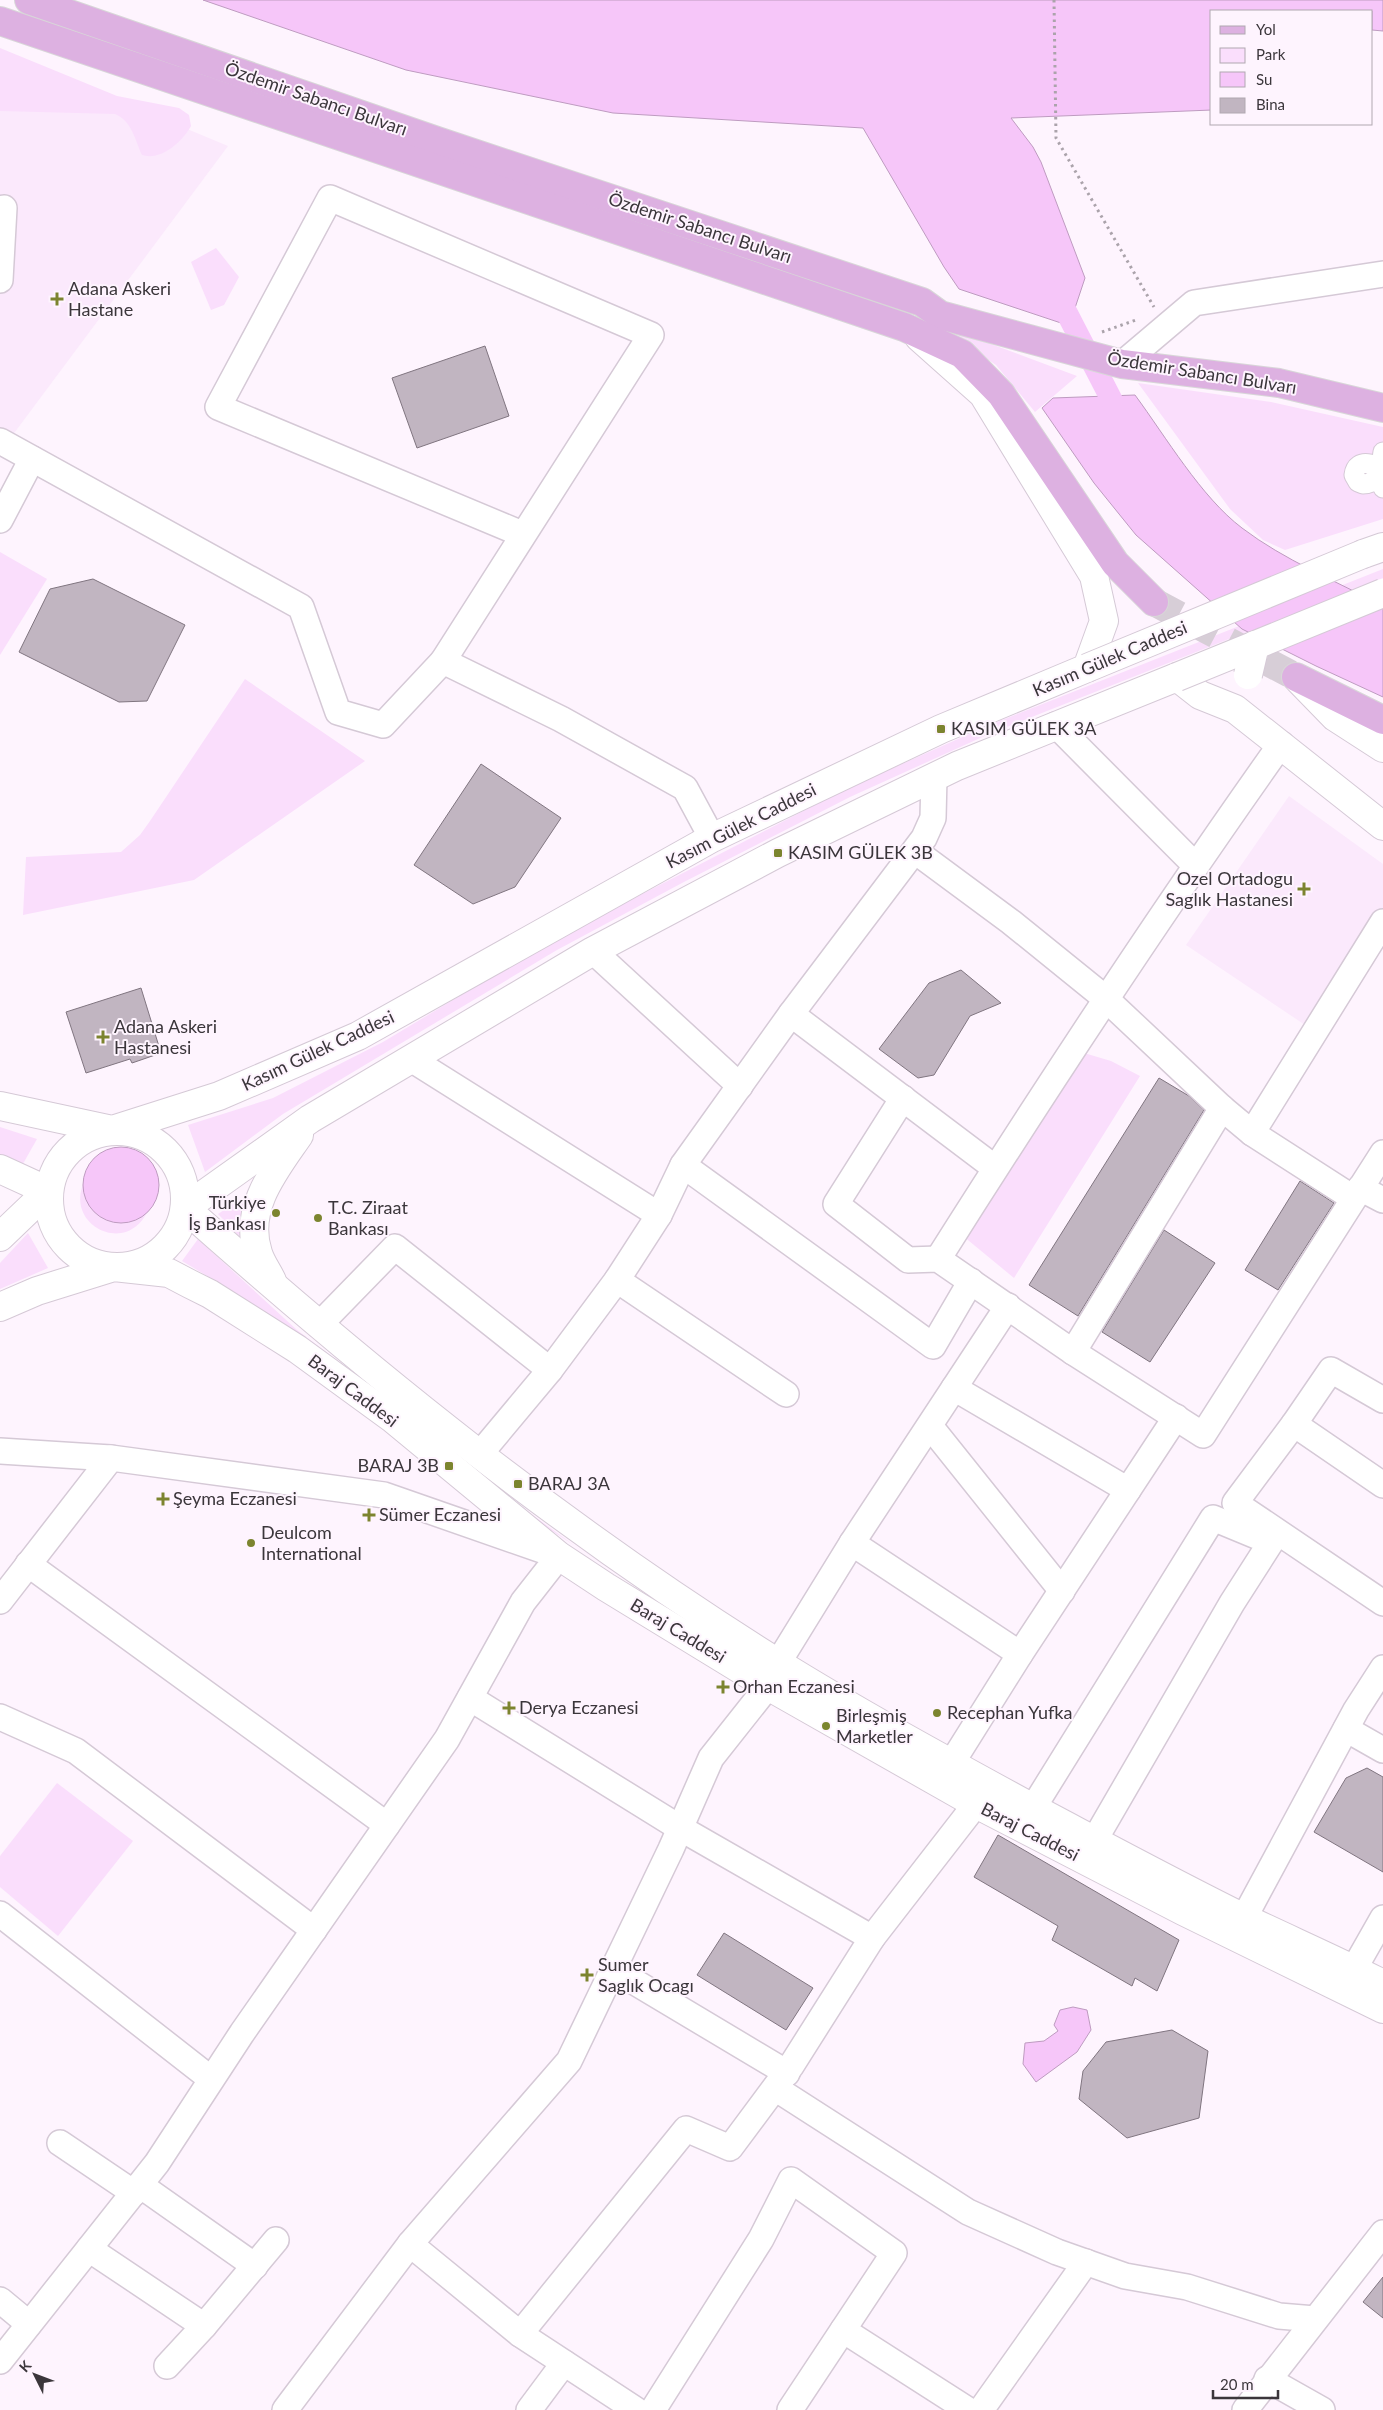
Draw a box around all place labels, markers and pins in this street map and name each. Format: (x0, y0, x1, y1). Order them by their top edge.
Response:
place label: Adana Askeri Hastane (68, 277, 171, 320)
marker: Adana Askeri Hastane (50, 292, 64, 306)
place label: KASIM GÜLEK 3A (951, 717, 1097, 739)
marker: KASIM GÜLEK 3A (935, 723, 947, 735)
place label: KASIM GÜLEK 3B (788, 841, 933, 863)
marker: KASIM GÜLEK 3B (772, 847, 784, 859)
place label: Ozel Ortadogu Saglık Hastanesi (1165, 867, 1293, 910)
marker: Ozel Ortadogu Saglık Hastanesi (1297, 882, 1311, 896)
place label: Adana Askeri Hastanesi (114, 1015, 217, 1058)
marker: Adana Askeri Hastanesi (96, 1030, 110, 1044)
place label: Türkiye İş Bankası (188, 1191, 266, 1234)
place label: T.C. Ziraat Bankası (328, 1196, 408, 1239)
marker: Türkiye İş Bankası (270, 1207, 282, 1219)
marker: T.C. Ziraat Bankası (312, 1212, 324, 1224)
place label: BARAJ 3B (358, 1454, 439, 1476)
marker: BARAJ 3B (443, 1460, 455, 1472)
place label: BARAJ 3A (528, 1472, 611, 1494)
marker: BARAJ 3A (512, 1478, 524, 1490)
place label: Şeyma Eczanesi (173, 1487, 297, 1509)
marker: Şeyma Eczanesi (157, 1493, 169, 1505)
place label: Sümer Eczanesi (379, 1503, 501, 1525)
marker: Sümer Eczanesi (363, 1509, 375, 1521)
place label: Deulcom International (261, 1521, 362, 1564)
marker: Deulcom International (245, 1537, 257, 1549)
place label: Orhan Eczanesi (733, 1675, 855, 1697)
marker: Orhan Eczanesi (717, 1681, 729, 1693)
place label: Derya Eczanesi (519, 1696, 639, 1718)
place label: Recephan Yufka (947, 1701, 1072, 1723)
marker: Derya Eczanesi (503, 1702, 515, 1714)
place label: Birleşmiş Marketler (836, 1704, 913, 1747)
marker: Recephan Yufka (931, 1707, 943, 1719)
marker: Birleşmiş Marketler (820, 1720, 832, 1732)
place label: Sumer Saglık Ocagı (598, 1953, 694, 1996)
marker: Sumer Saglık Ocagı (580, 1968, 594, 1982)

